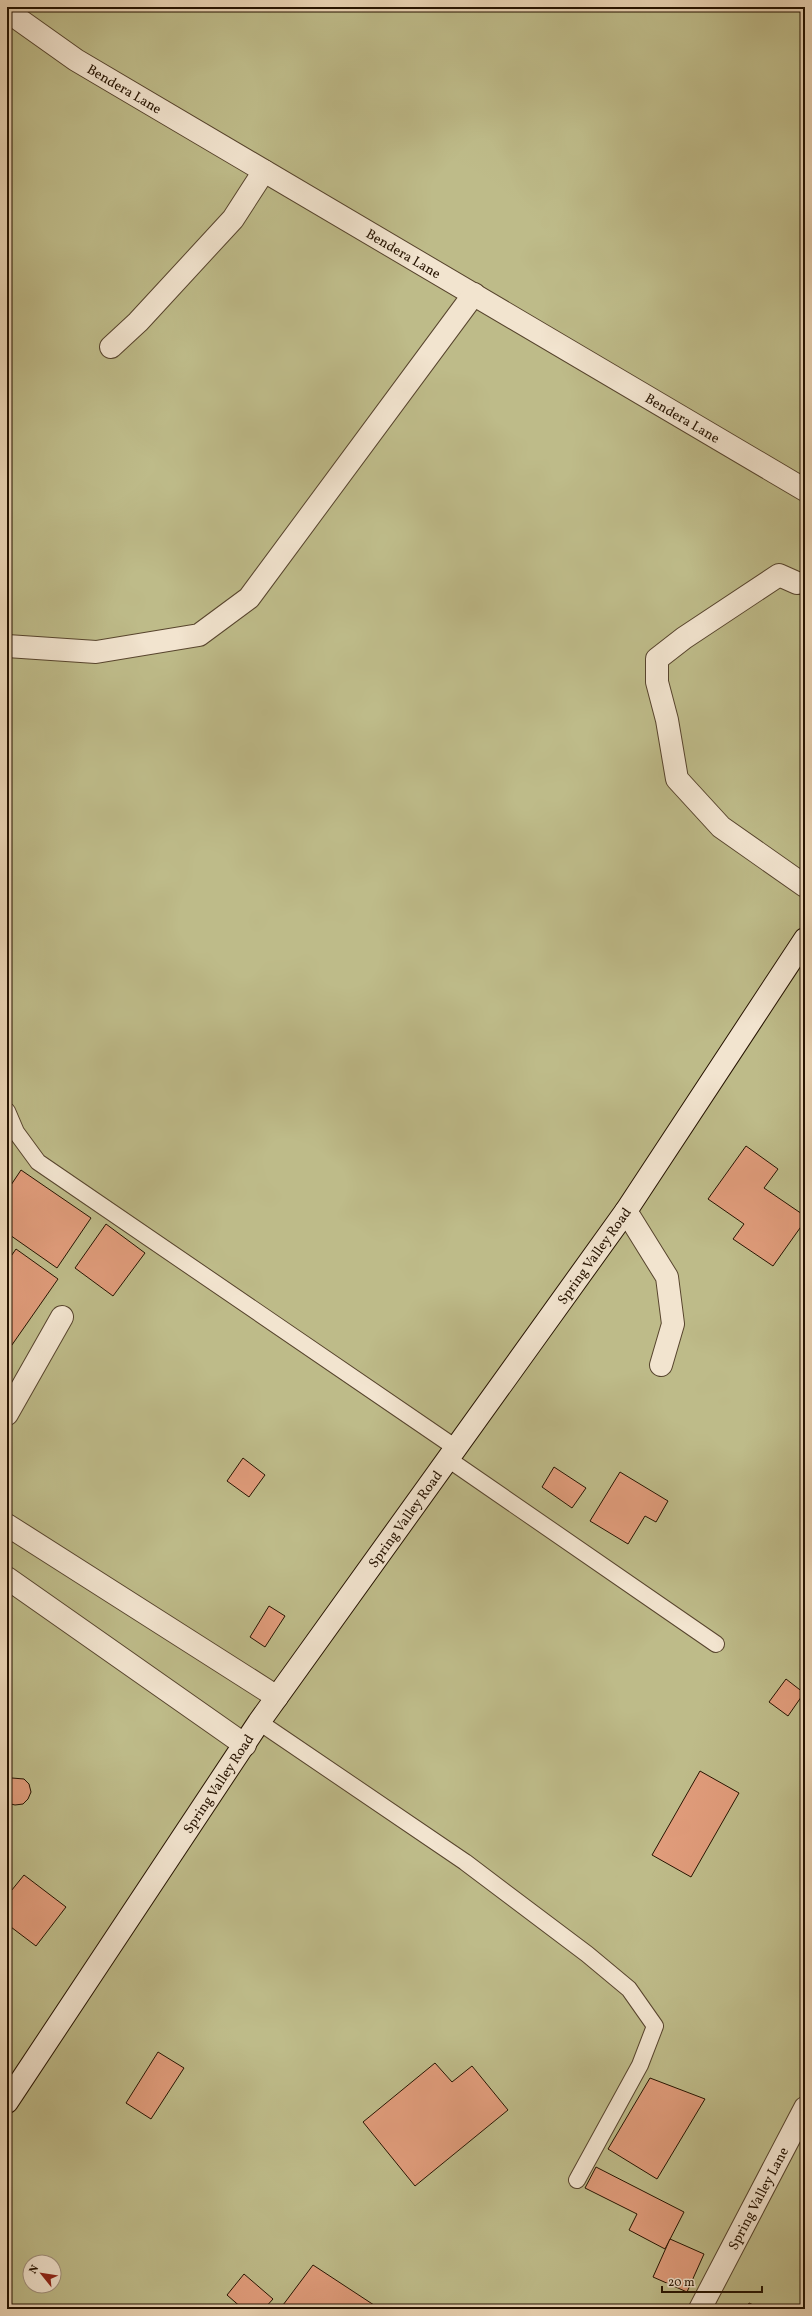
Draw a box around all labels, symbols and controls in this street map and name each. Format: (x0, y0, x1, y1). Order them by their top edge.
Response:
street label: Bendera Lane (83, 60, 165, 120)
street label: Bendera Lane (362, 225, 444, 284)
street label: Bendera Lane (641, 390, 723, 449)
street label: Spring Valley Road (554, 1204, 637, 1309)
street label: Spring Valley Road (365, 1467, 448, 1572)
street label: Spring Valley Road (180, 1731, 259, 1838)
street label: Spring Valley Lane (724, 2144, 794, 2254)
north arrow (22, 2254, 62, 2294)
text: N (26, 2263, 43, 2277)
scale bar (662, 2268, 762, 2294)
text: 20 m (668, 2275, 695, 2291)

